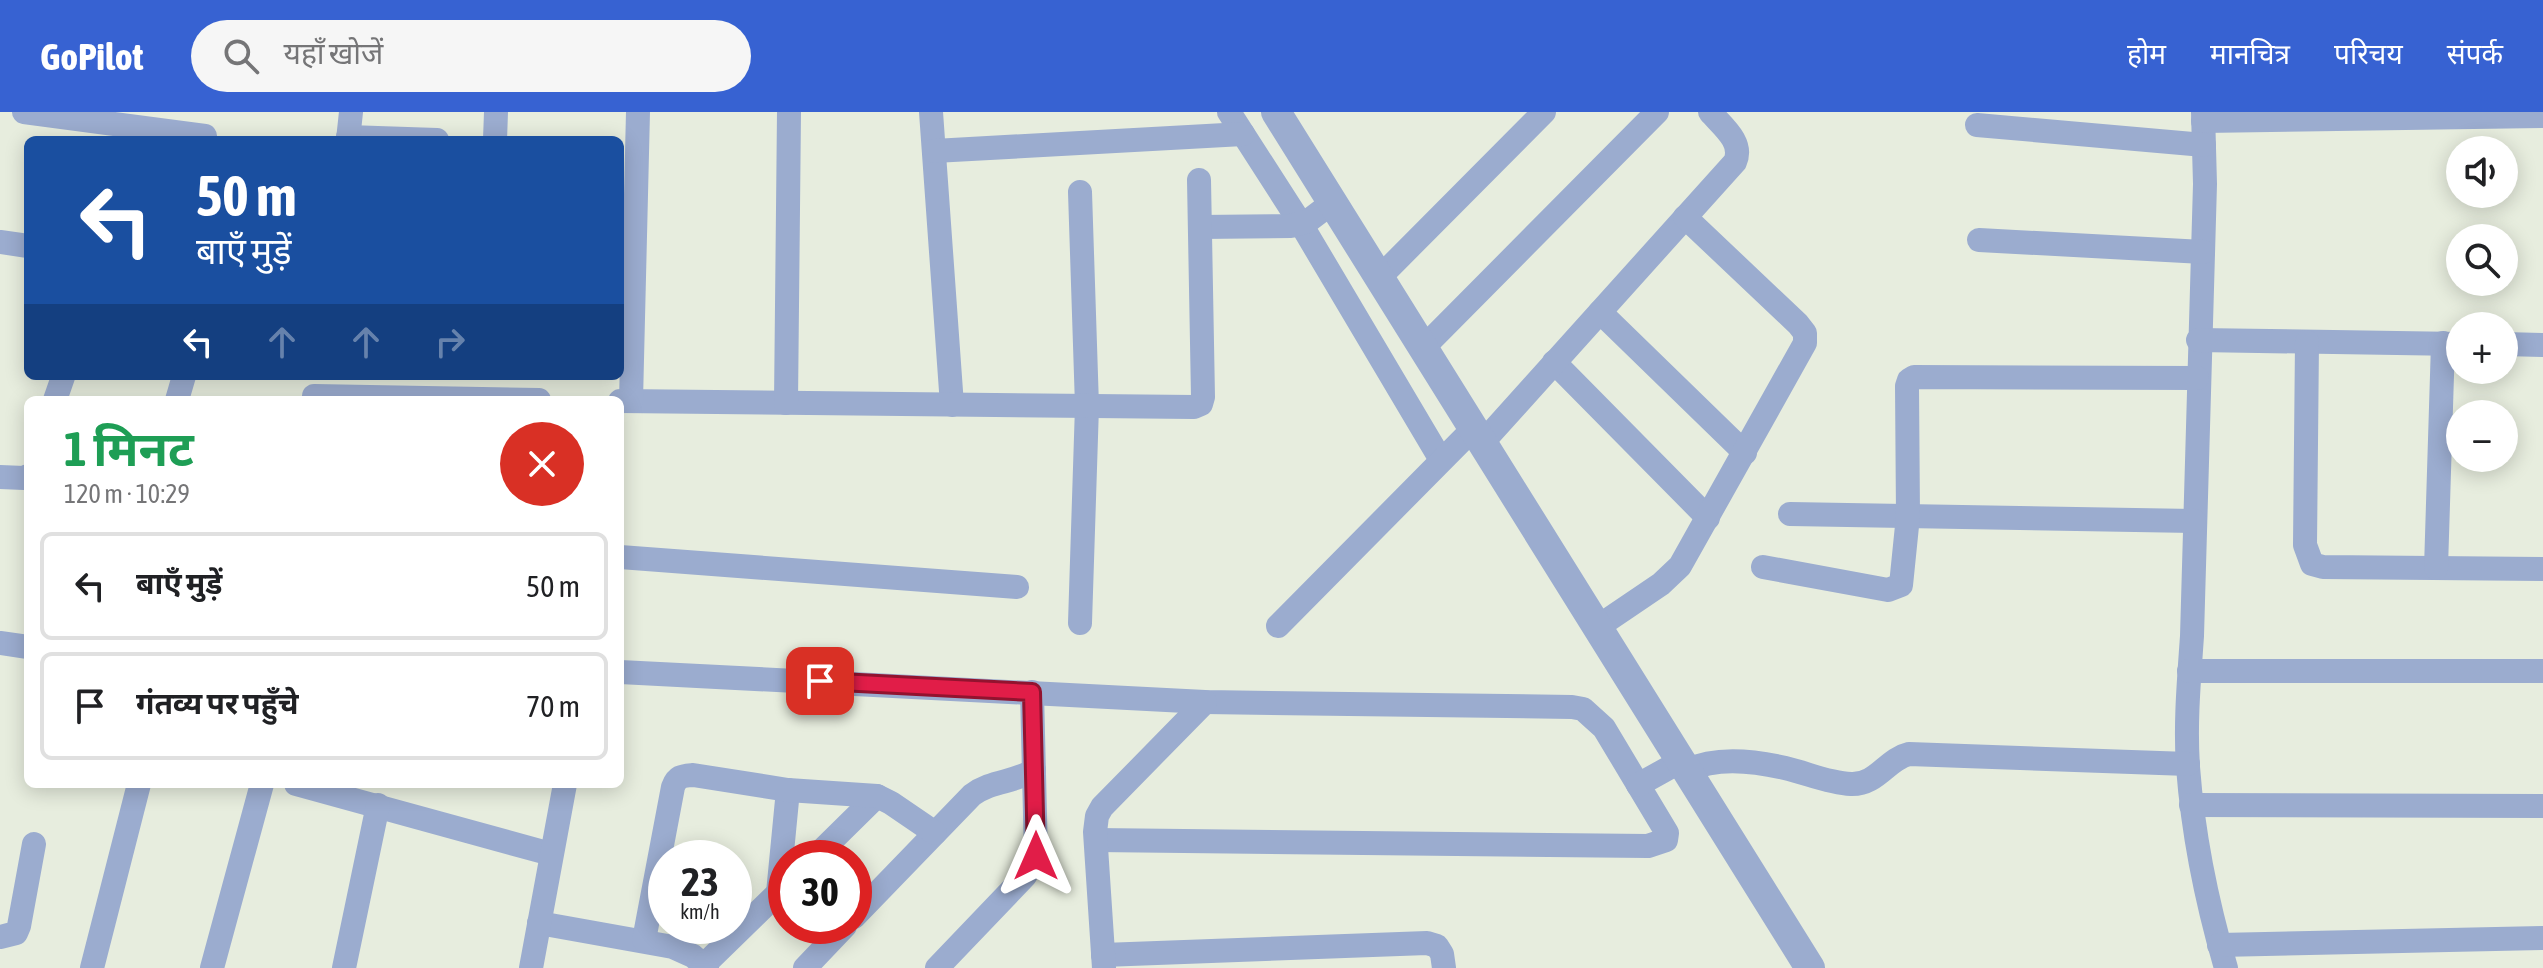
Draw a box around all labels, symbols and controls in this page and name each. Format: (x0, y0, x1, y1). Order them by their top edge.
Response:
search box (191, 20, 751, 92)
icon: search (219, 34, 263, 78)
text: GoPilot (40, 35, 143, 78)
text: यहाँ खोजें (283, 36, 383, 70)
text: होम (2127, 38, 2166, 70)
text: मानचित्र (2210, 38, 2290, 70)
text: परिचय (2334, 38, 2403, 70)
text: संपर्क (2447, 38, 2503, 70)
map controls (2446, 136, 2518, 472)
button: sound (2446, 136, 2518, 208)
text: 50 m (196, 164, 297, 228)
icon: left (64, 168, 168, 272)
button: search (2446, 224, 2518, 296)
text: बाएँ मुड़ें (196, 230, 292, 272)
button: + (2446, 312, 2518, 384)
icon: left (176, 320, 220, 364)
icon: ahead (260, 320, 304, 364)
icon: ahead (344, 320, 388, 364)
icon: right (428, 320, 472, 364)
button: − (2446, 400, 2518, 472)
text: 1 मिनट (64, 421, 194, 476)
button: close (500, 422, 584, 506)
text: 120 m · 10:29 (64, 479, 190, 509)
icon: left (68, 564, 112, 608)
text: बाएँ मुड़ें (136, 566, 222, 600)
text: 50 m (526, 569, 580, 603)
pin (786, 647, 854, 715)
icon: arrive (798, 659, 842, 703)
icon: arrive (68, 684, 112, 728)
text: गंतव्य पर पहुँचे (136, 686, 298, 720)
text: 70 m (526, 689, 580, 723)
position arrow (994, 814, 1078, 898)
speed limit sign: 30 (768, 840, 872, 944)
text: 23 (681, 859, 719, 904)
text: km/h (680, 900, 720, 923)

